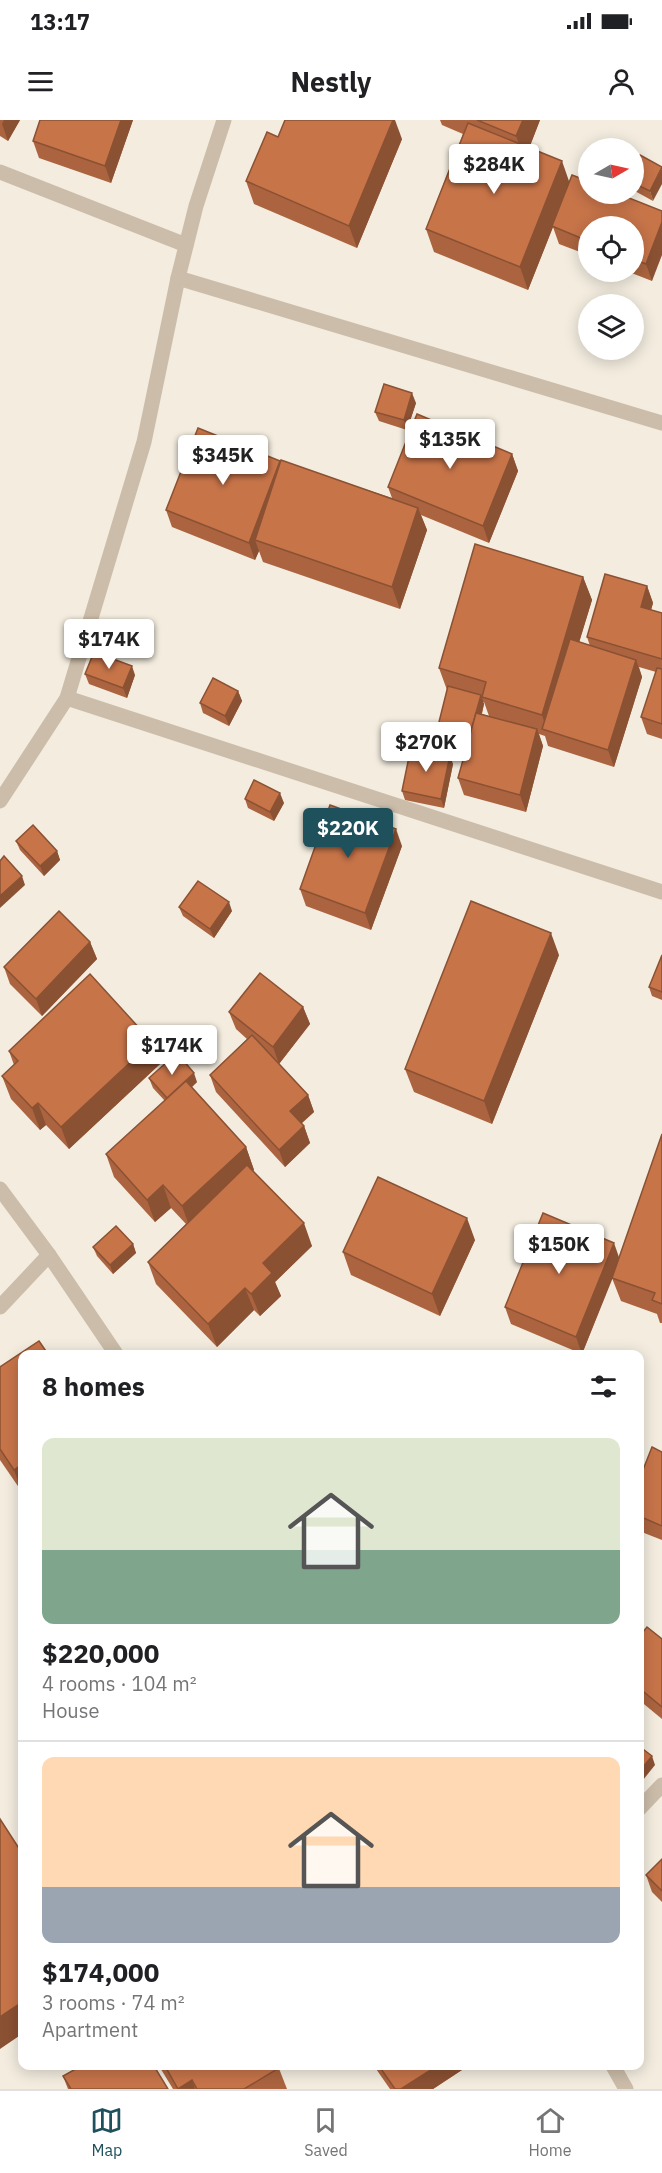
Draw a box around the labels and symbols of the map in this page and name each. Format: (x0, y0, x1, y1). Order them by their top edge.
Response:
north arrow (578, 138, 644, 204)
pin: $284K (452, 144, 536, 195)
pin: $135K (408, 419, 492, 470)
pin: $345K (181, 435, 265, 486)
pin: $174K (67, 619, 151, 670)
pin: $270K (384, 722, 468, 773)
pin: $220K (306, 808, 390, 859)
pin: $174K (130, 1025, 214, 1076)
pin: $150K (517, 1224, 601, 1275)

